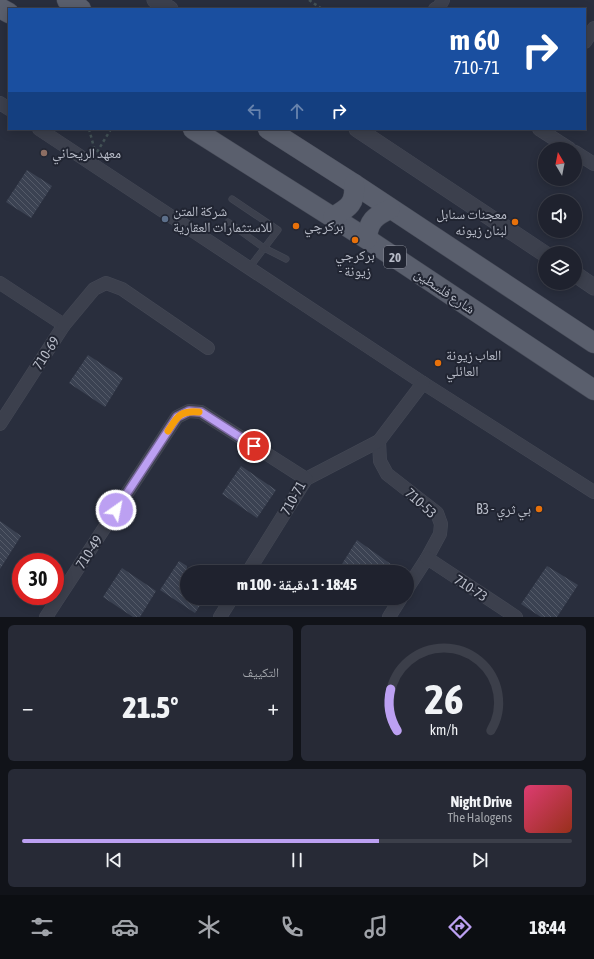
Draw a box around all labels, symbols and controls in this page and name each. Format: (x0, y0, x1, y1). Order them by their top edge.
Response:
text: 60 m (450, 24, 500, 56)
icon: right (514, 24, 566, 76)
text: 710-71 (453, 57, 500, 78)
icon: left (244, 100, 266, 122)
icon: ahead (286, 100, 308, 122)
icon: right (328, 100, 350, 122)
north arrow (538, 142, 582, 186)
map controls (538, 142, 582, 290)
place label: معهد الريحاني (52, 145, 121, 165)
marker: معهد الريحاني (39, 148, 49, 158)
button: sound (538, 194, 582, 238)
place label: شركة المتن للاستثمارات العقارية (173, 203, 272, 236)
place label: معجنات سنابل لبنان زيونه (436, 206, 507, 239)
marker: شركة المتن للاستثمارات العقارية (160, 214, 170, 224)
marker: معجنات سنابل لبنان زيونه (510, 217, 520, 227)
place label: بركرچي (304, 218, 344, 238)
marker: بركرچي (291, 221, 301, 231)
marker: بركرجي - زيونة (350, 235, 360, 245)
road number: 20 (384, 246, 406, 268)
button: layers (538, 246, 582, 290)
place label: بركرجي - زيونة (335, 247, 375, 280)
street label: شارع فلسطين (411, 265, 478, 319)
street label: 710-69 (29, 333, 63, 373)
place label: العاب زيونة العائلي (446, 347, 501, 383)
marker: العاب زيونة العائلي (433, 358, 443, 368)
pin (237, 429, 271, 463)
icon: arrive (243, 435, 265, 457)
street label: 710-71 (277, 478, 309, 518)
street label: 710-53 (402, 485, 440, 521)
position arrow (95, 489, 137, 531)
place label: B3 - بي ثري (476, 501, 531, 521)
marker: B3 - بي ثري (534, 504, 544, 514)
street label: 710-49 (72, 532, 106, 572)
speed limit sign: 30 (12, 553, 64, 605)
street label: 710-73 (451, 571, 491, 605)
text: 18:45 · 1 دقيقة · 100 m (237, 576, 357, 593)
text: التكييف (243, 665, 279, 680)
text: 26 (424, 675, 463, 723)
text: 21.5° (123, 690, 178, 724)
text: − (22, 694, 33, 720)
text: + (268, 694, 279, 720)
text: km/h (429, 722, 458, 738)
text: Night Drive (450, 793, 512, 810)
text: The Halogens (447, 810, 512, 825)
icon: previous (103, 849, 125, 871)
icon: pause (286, 849, 308, 871)
icon: next (469, 849, 491, 871)
icon: filters (28, 913, 56, 941)
icon: car (111, 913, 139, 941)
icon: climate (195, 913, 223, 941)
icon: phone (278, 913, 306, 941)
icon: music (362, 913, 390, 941)
icon: directions (446, 913, 474, 941)
text: 18:44 (529, 917, 566, 938)

